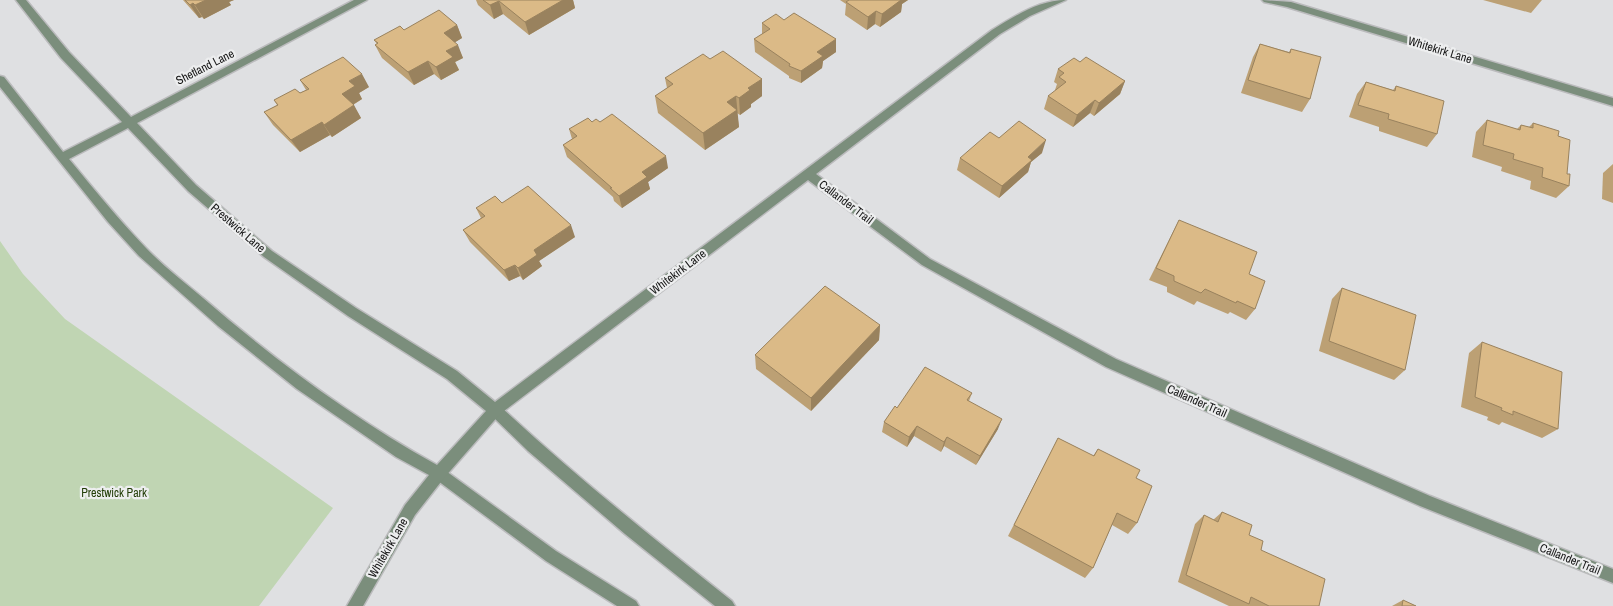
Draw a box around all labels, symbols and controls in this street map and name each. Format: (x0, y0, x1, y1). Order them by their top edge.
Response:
street label: Whitekirk Lane (1406, 33, 1474, 67)
street label: Shetland Lane (173, 45, 237, 89)
street label: Callander Trail (816, 176, 876, 228)
street label: Prestwick Lane (207, 200, 269, 256)
street label: Whitekirk Lane (647, 246, 709, 298)
street label: Callander Trail (1165, 381, 1229, 421)
park label: Prestwick Park (81, 485, 147, 501)
street label: Whitekirk Lane (365, 515, 411, 581)
street label: Callander Trail (1537, 540, 1603, 578)

